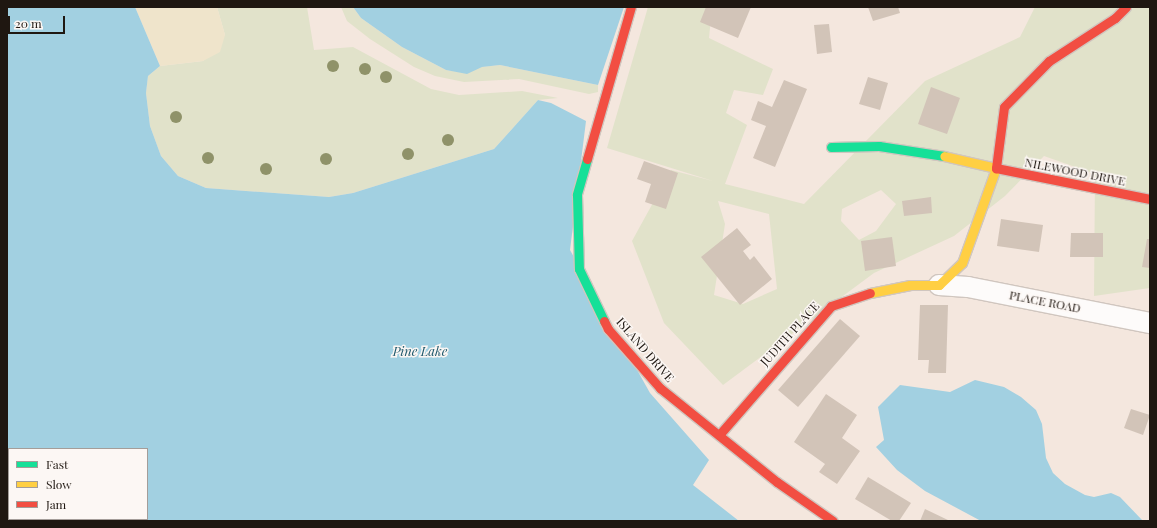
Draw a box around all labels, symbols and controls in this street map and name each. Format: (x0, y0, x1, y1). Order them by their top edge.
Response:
scale bar (10, 8, 67, 34)
text: 20 m (15, 15, 42, 31)
street label: NILEWOOD DRIVE (1023, 155, 1127, 189)
street label: PLACE ROAD (1008, 288, 1082, 316)
street label: JUDITH PLACE (757, 299, 823, 369)
street label: ISLAND DRIVE (613, 315, 677, 385)
water label: Pine Lake (393, 343, 447, 359)
legend (8, 448, 148, 520)
text: Fast (46, 456, 68, 472)
text: Slow (46, 476, 72, 492)
text: Jam (46, 496, 66, 512)

